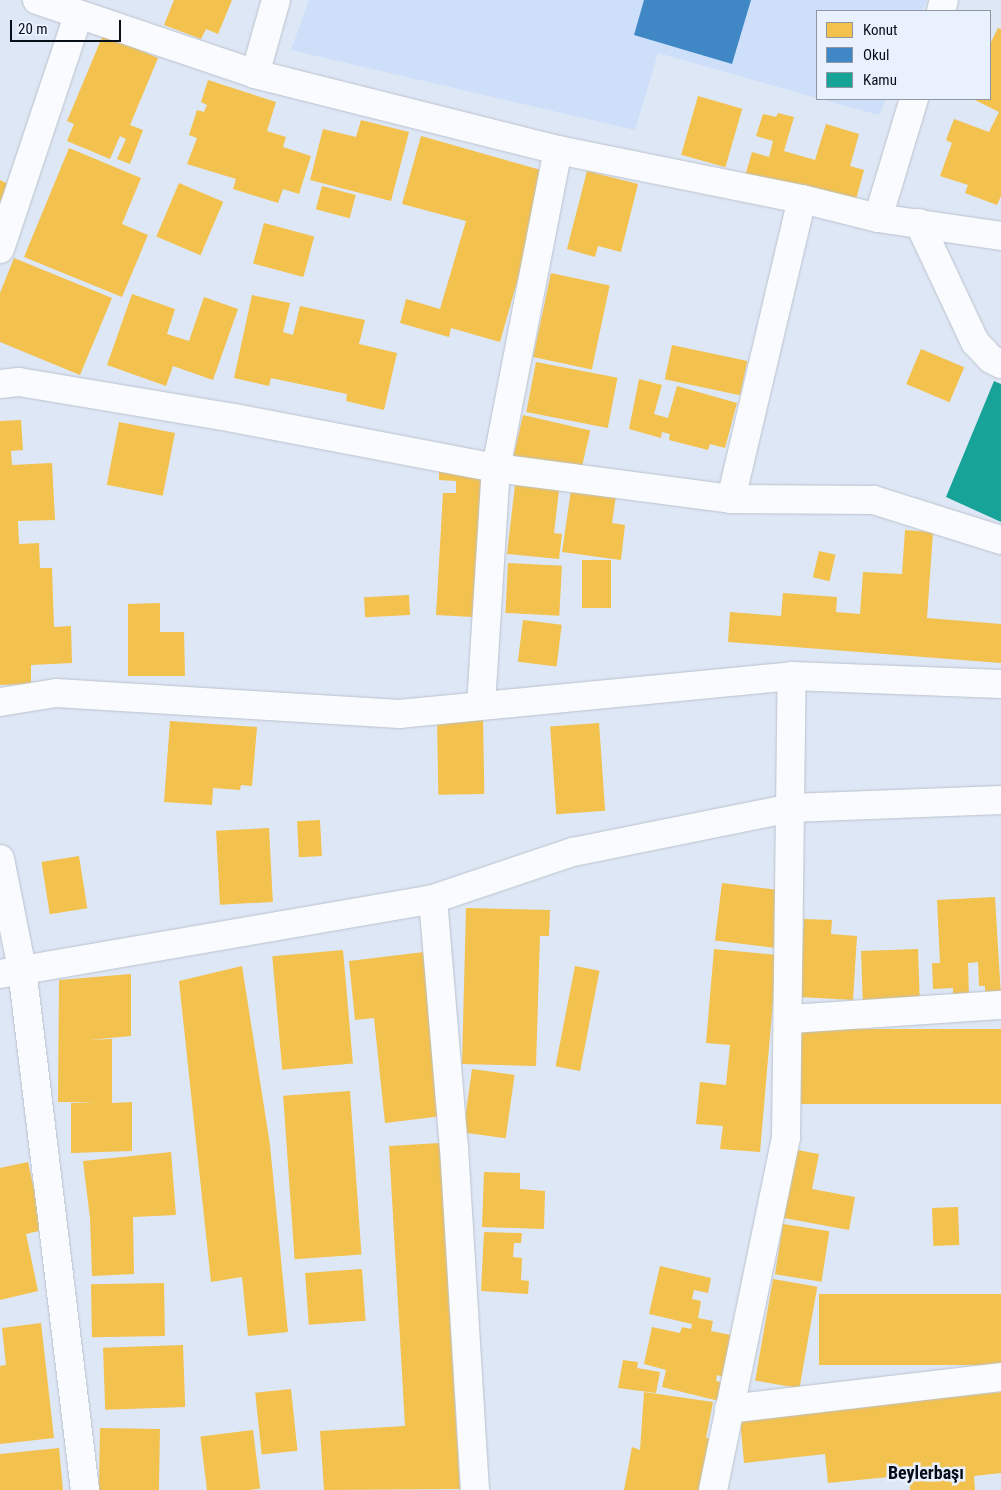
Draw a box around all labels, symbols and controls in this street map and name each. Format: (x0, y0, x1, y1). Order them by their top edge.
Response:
scale bar (12, 10, 124, 42)
legend (816, 10, 991, 100)
text: 20 m (18, 20, 48, 38)
text: Konut (863, 21, 897, 39)
text: Okul (863, 46, 889, 64)
text: Kamu (863, 71, 897, 89)
district label: Beylerbaşı (888, 1462, 964, 1484)

